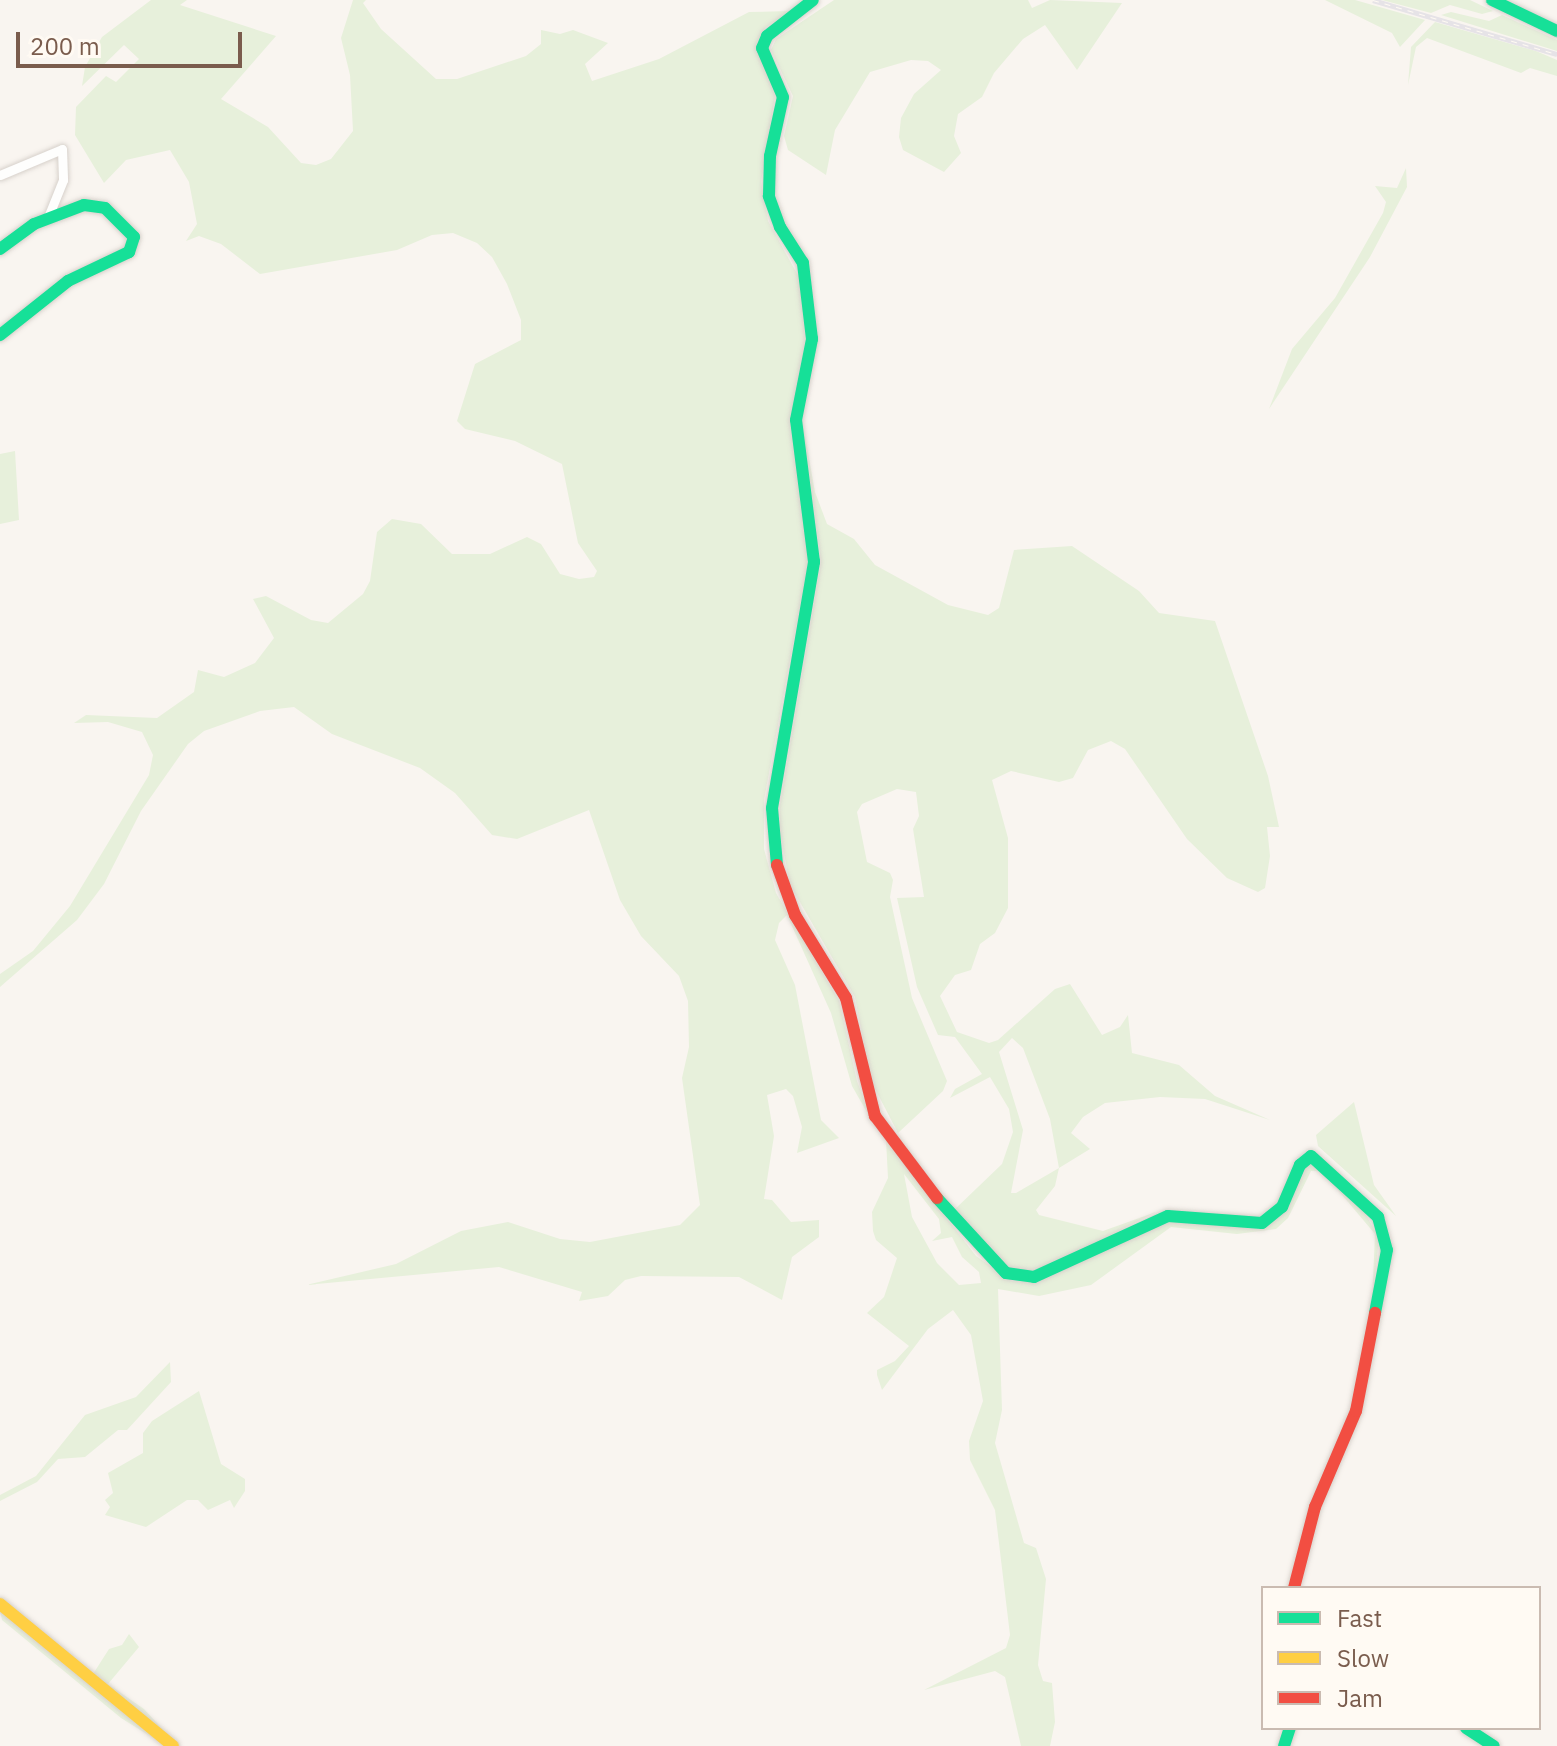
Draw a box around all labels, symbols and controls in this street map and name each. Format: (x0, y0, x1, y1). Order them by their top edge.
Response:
scale bar (20, 16, 246, 66)
text: 200 m (30, 30, 100, 62)
legend (1261, 1586, 1541, 1730)
text: Fast (1337, 1602, 1382, 1634)
text: Slow (1337, 1642, 1389, 1674)
text: Jam (1337, 1682, 1383, 1714)

